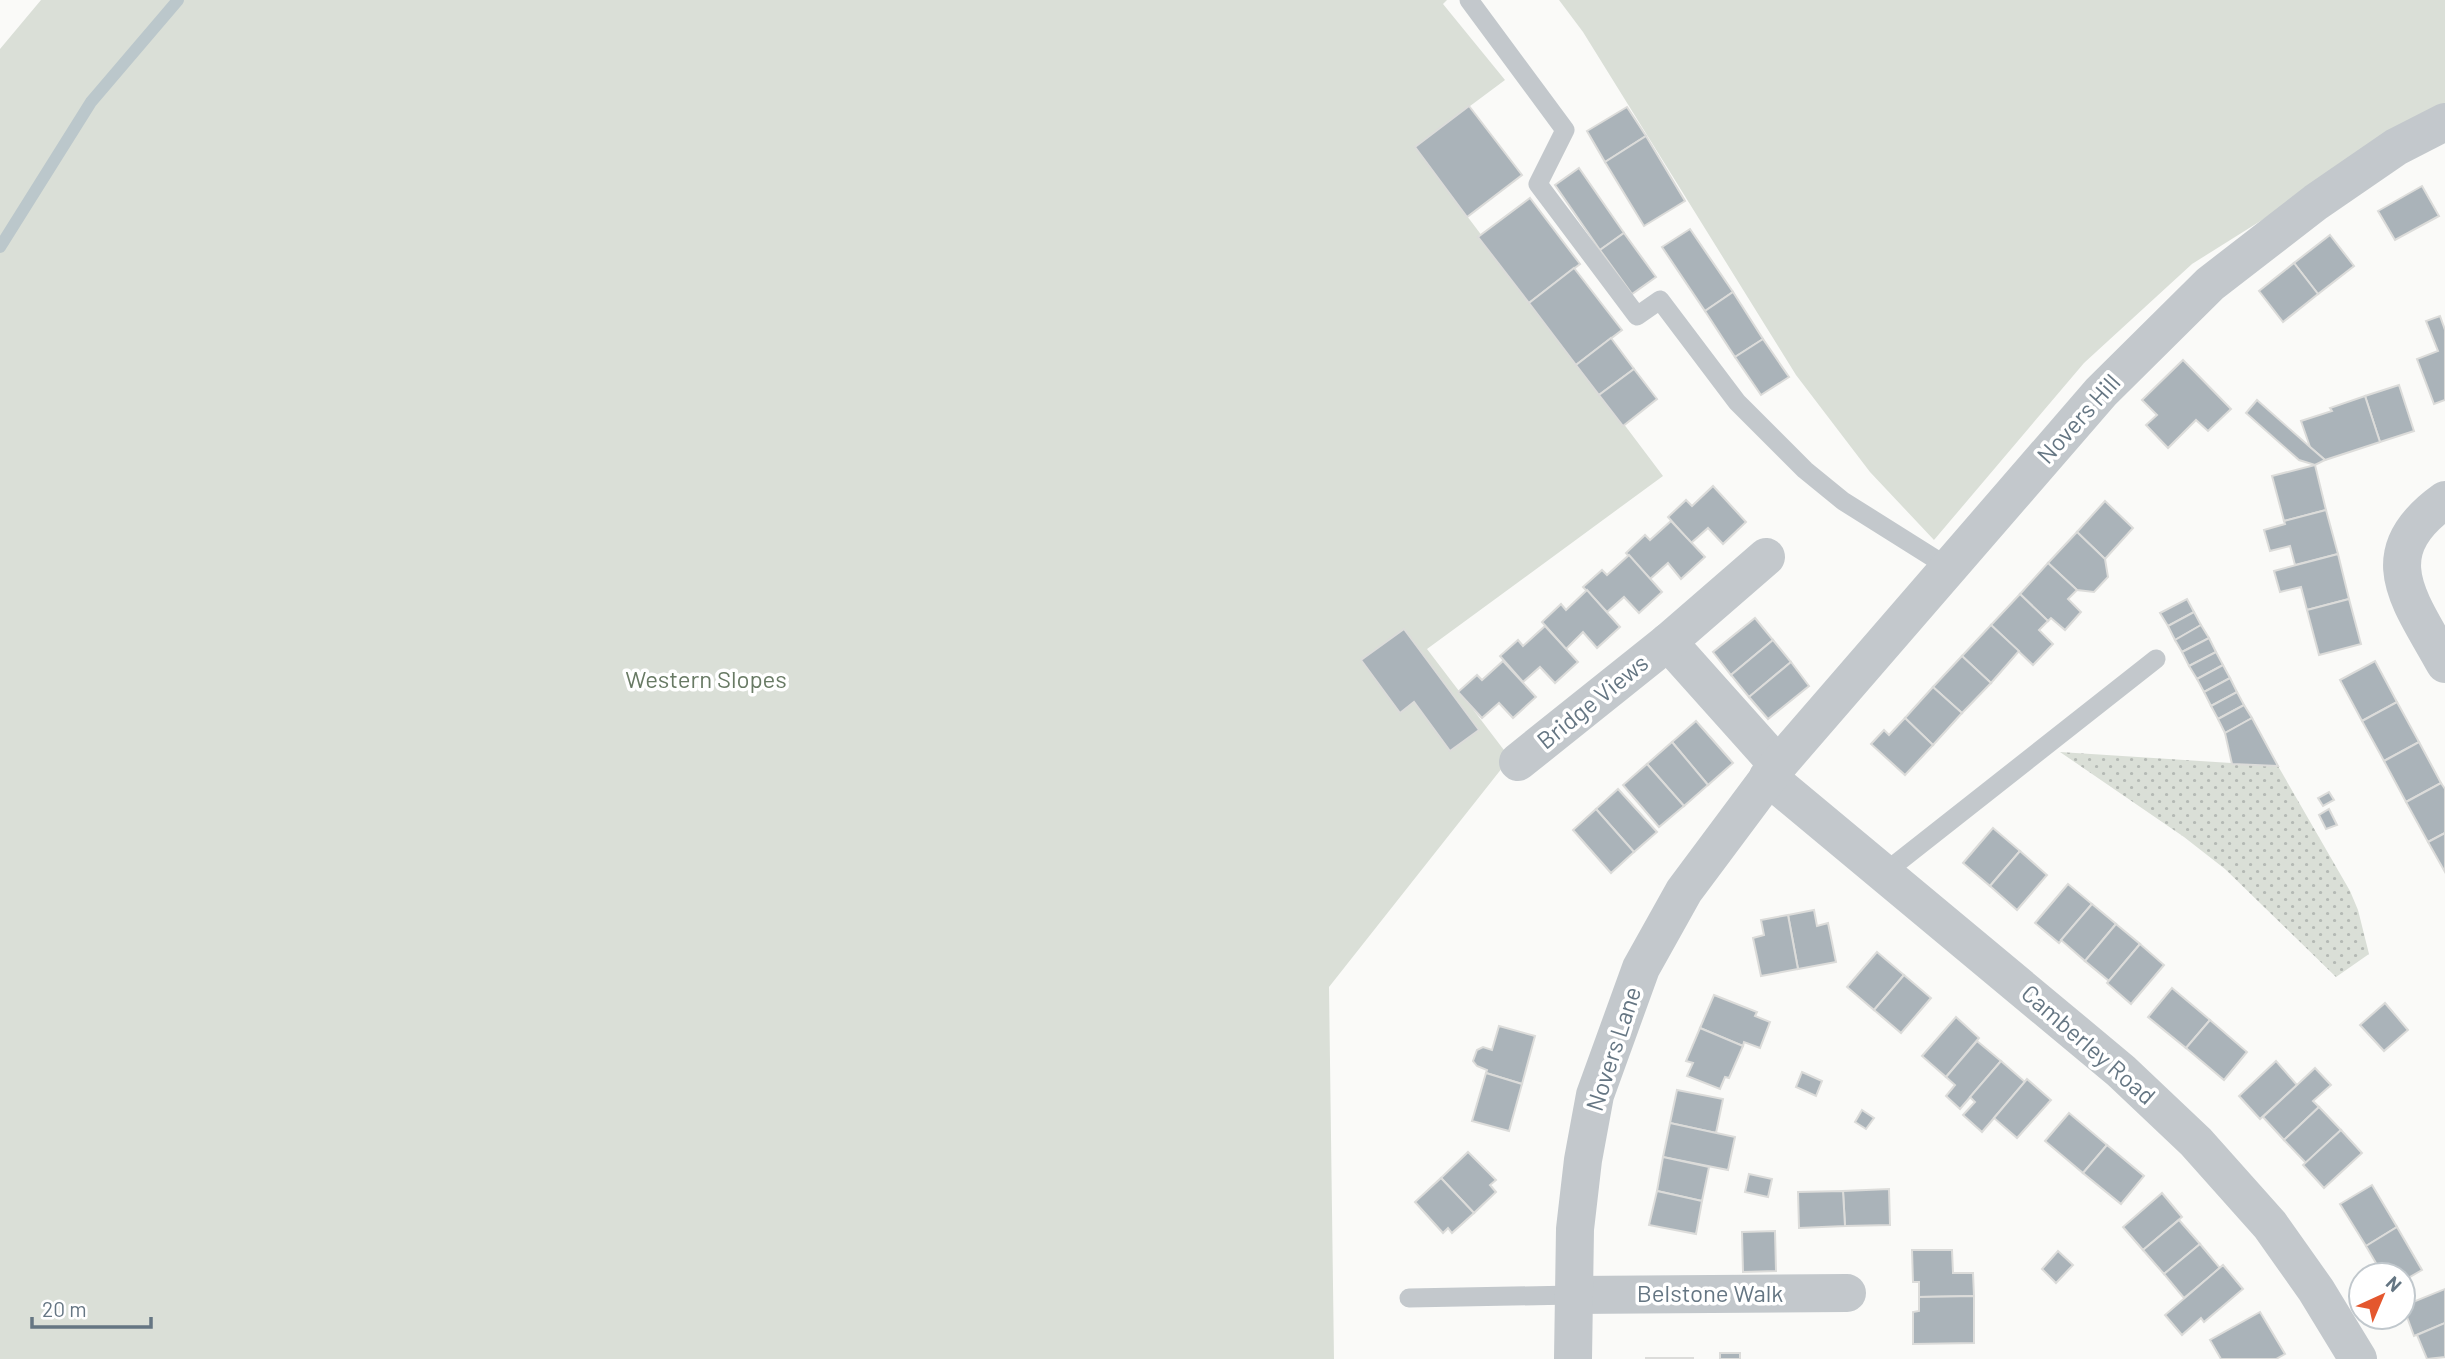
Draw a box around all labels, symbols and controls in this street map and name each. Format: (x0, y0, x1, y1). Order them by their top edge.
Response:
street label: Novers Hill (2030, 367, 2126, 469)
street label: Bridge Views (1531, 647, 1653, 754)
park label: Western Slopes (625, 664, 787, 693)
street label: Camberley Road (2016, 978, 2162, 1110)
street label: Novers Lane (1579, 983, 1646, 1114)
north arrow (2347, 1261, 2417, 1331)
text: N (2382, 1271, 2407, 1296)
street label: Belstone Walk (1637, 1278, 1783, 1307)
scale bar (32, 1286, 150, 1330)
text: 20 m (42, 1296, 87, 1321)

